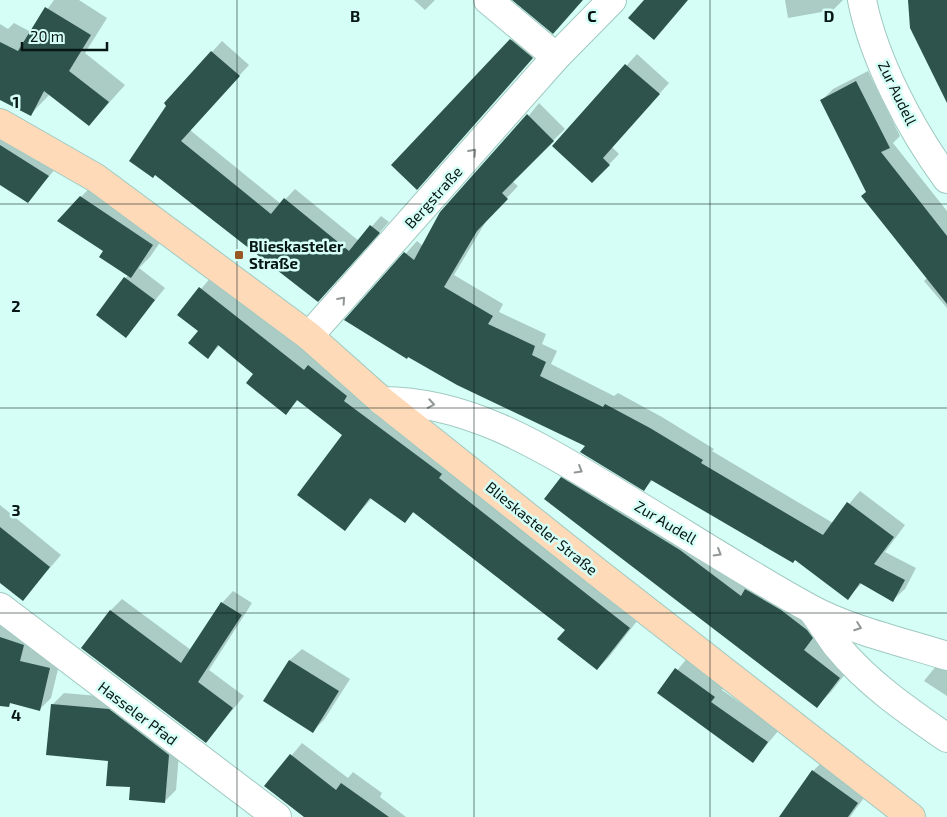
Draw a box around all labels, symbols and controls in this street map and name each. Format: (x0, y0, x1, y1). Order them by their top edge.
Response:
text: B (350, 6, 360, 25)
text: C (587, 6, 597, 25)
text: D (824, 6, 835, 25)
scale bar (22, 20, 108, 52)
text: 20 m (30, 27, 64, 45)
street label: Zur Audell (875, 58, 921, 129)
text: 1 (13, 92, 19, 111)
one-way arrow (467, 149, 476, 158)
street label: Bergstraße (400, 162, 466, 232)
place label: Blieskasteler Straße (249, 237, 344, 272)
marker: Blieskasteler Straße (233, 249, 245, 261)
text: 2 (11, 296, 21, 315)
one-way arrow (336, 296, 345, 305)
one-way arrow (426, 399, 435, 409)
one-way arrow (573, 463, 582, 473)
street label: Blieskasteler Straße (483, 477, 601, 579)
street label: Zur Audell (632, 496, 701, 548)
text: 3 (11, 500, 21, 519)
one-way arrow (713, 547, 722, 557)
one-way arrow (853, 622, 862, 632)
street label: Hasseler Pfad (95, 677, 181, 749)
text: 4 (11, 705, 21, 724)

